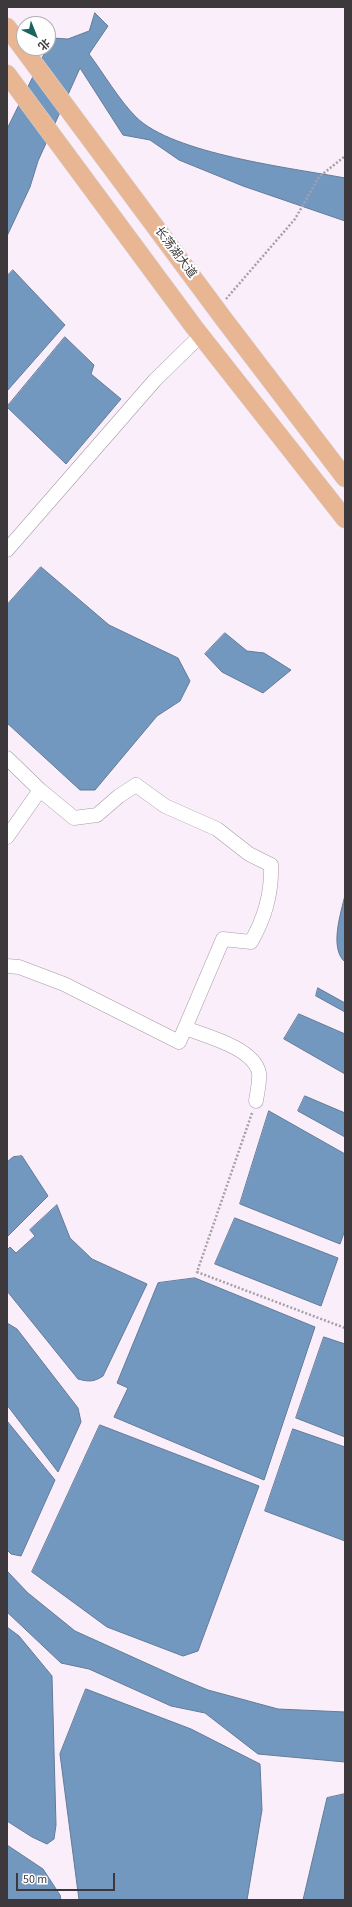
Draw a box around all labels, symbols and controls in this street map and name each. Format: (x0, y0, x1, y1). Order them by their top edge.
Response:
north arrow (16, 16, 56, 56)
text: 北 (35, 35, 53, 54)
street label: 长荡湖大道 (151, 225, 199, 281)
scale bar (18, 1865, 117, 1891)
text: 50 m (23, 1871, 47, 1888)

